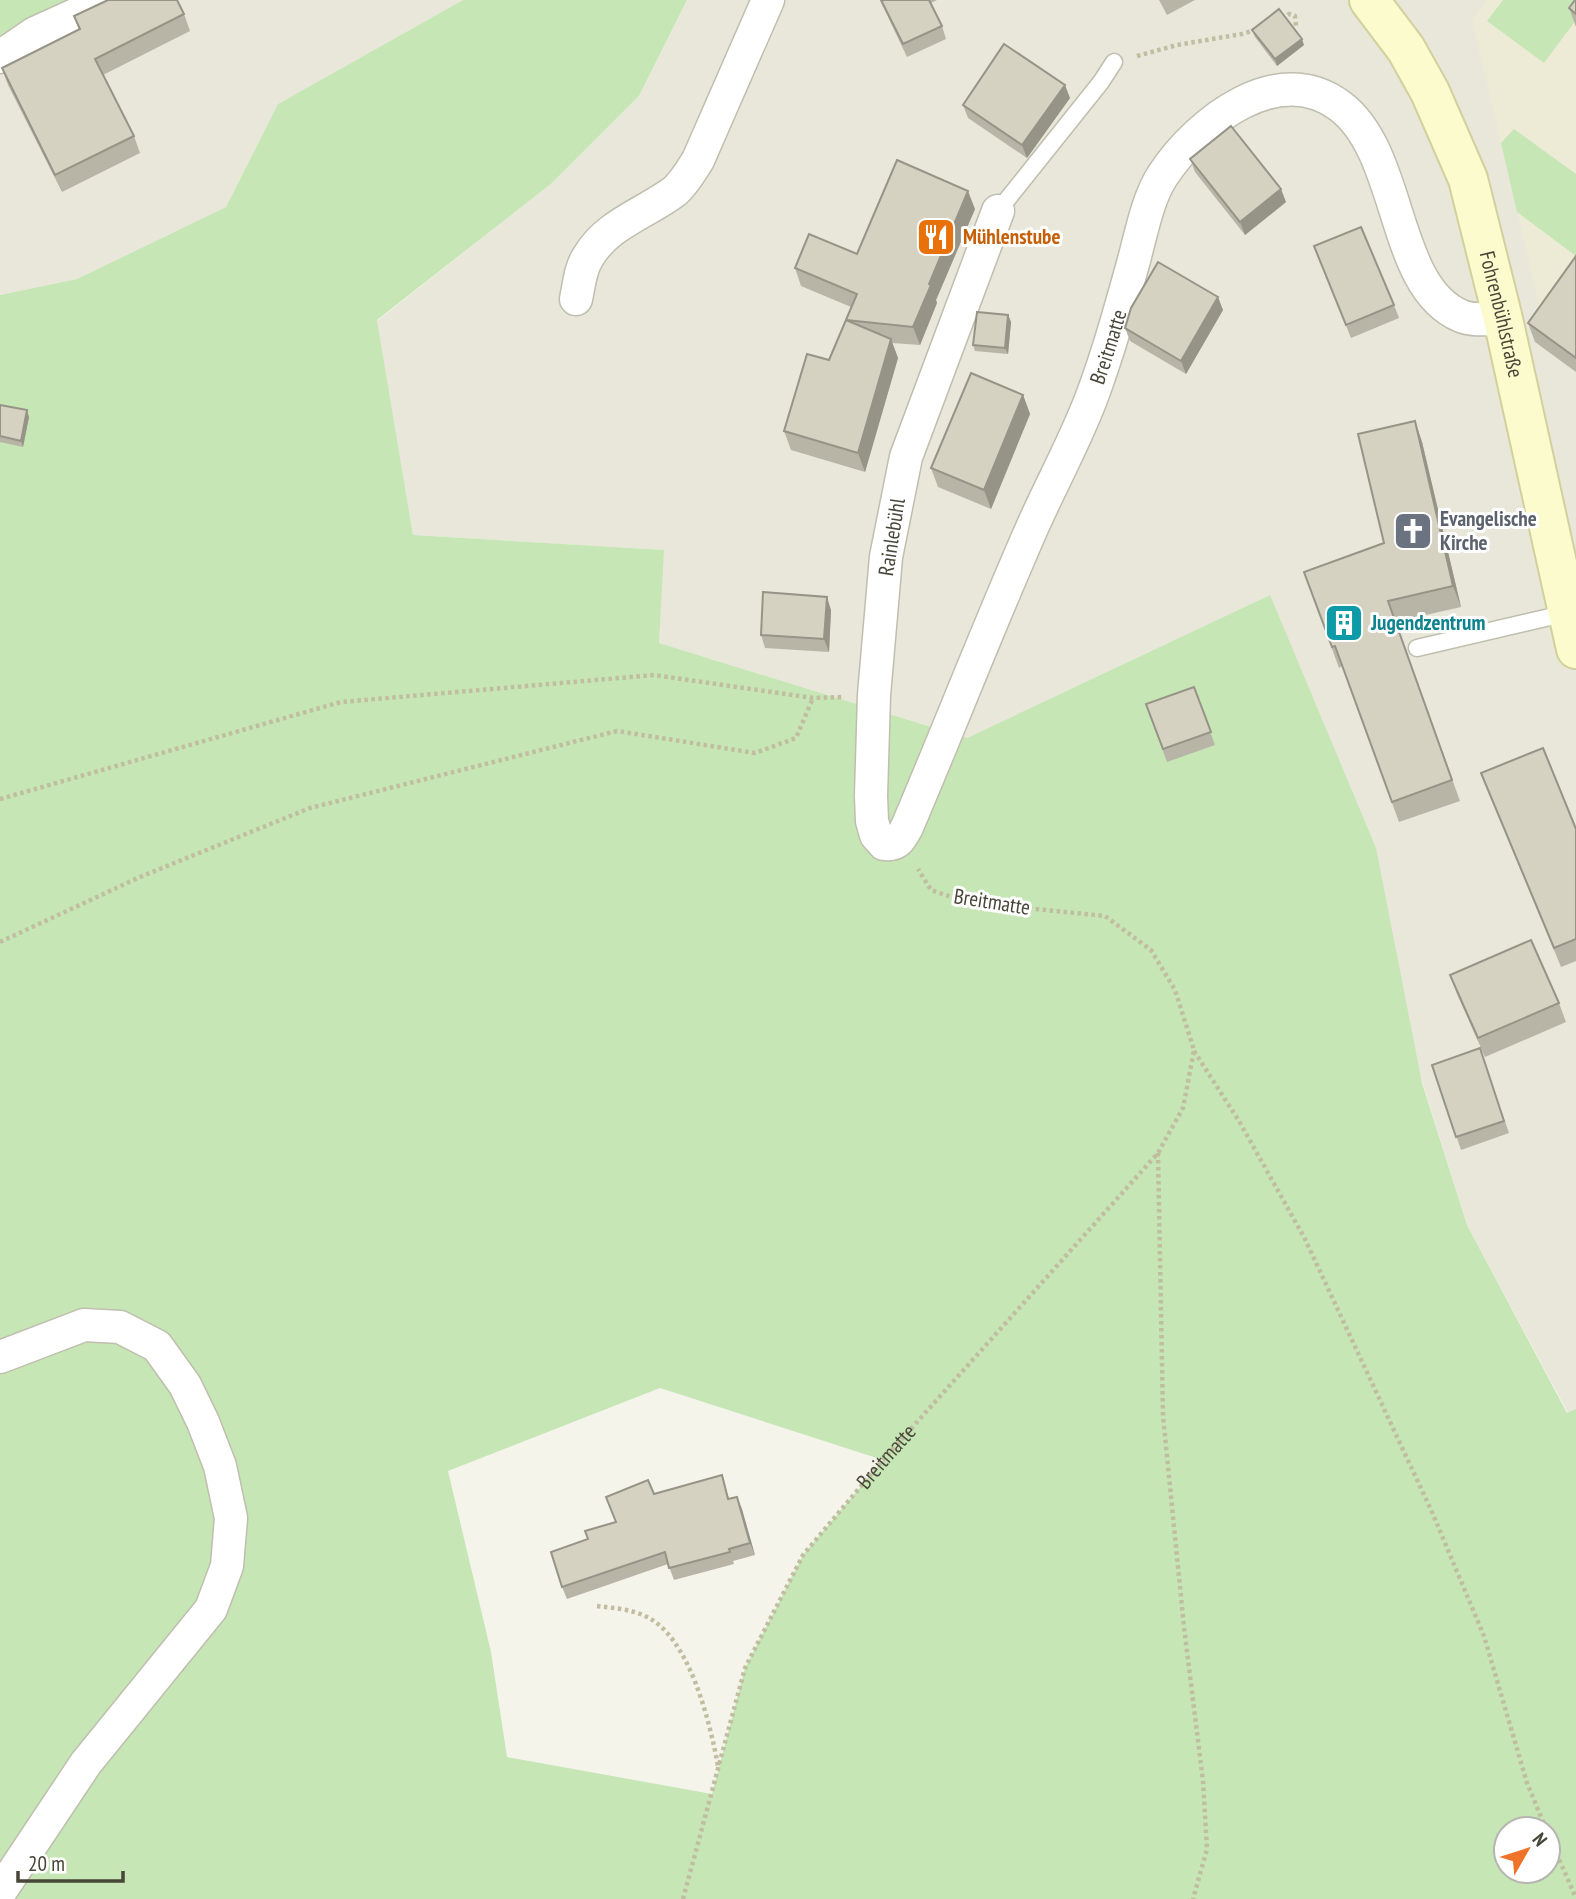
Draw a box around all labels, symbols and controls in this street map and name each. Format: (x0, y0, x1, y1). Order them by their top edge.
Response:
restaurant icon: Mühlenstube (915, 216, 957, 258)
place label: Mühlenstube (963, 223, 1060, 250)
street label: Fohrenbühlstraße (1474, 248, 1530, 380)
street label: Breitmatte (1083, 306, 1132, 388)
street label: Rainlebühl (872, 496, 911, 578)
place label: Evangelische Kirche (1440, 505, 1537, 556)
church icon: Evangelische Kirche (1392, 510, 1434, 552)
building icon: Jugendzentrum (1323, 602, 1365, 644)
place label: Jugendzentrum (1370, 609, 1485, 636)
street label: Breitmatte (952, 882, 1032, 921)
street label: Breitmatte (851, 1419, 921, 1494)
north arrow (1492, 1815, 1562, 1885)
text: N (1528, 1828, 1553, 1851)
scale bar (18, 1840, 122, 1884)
text: 20 m (28, 1850, 65, 1877)

